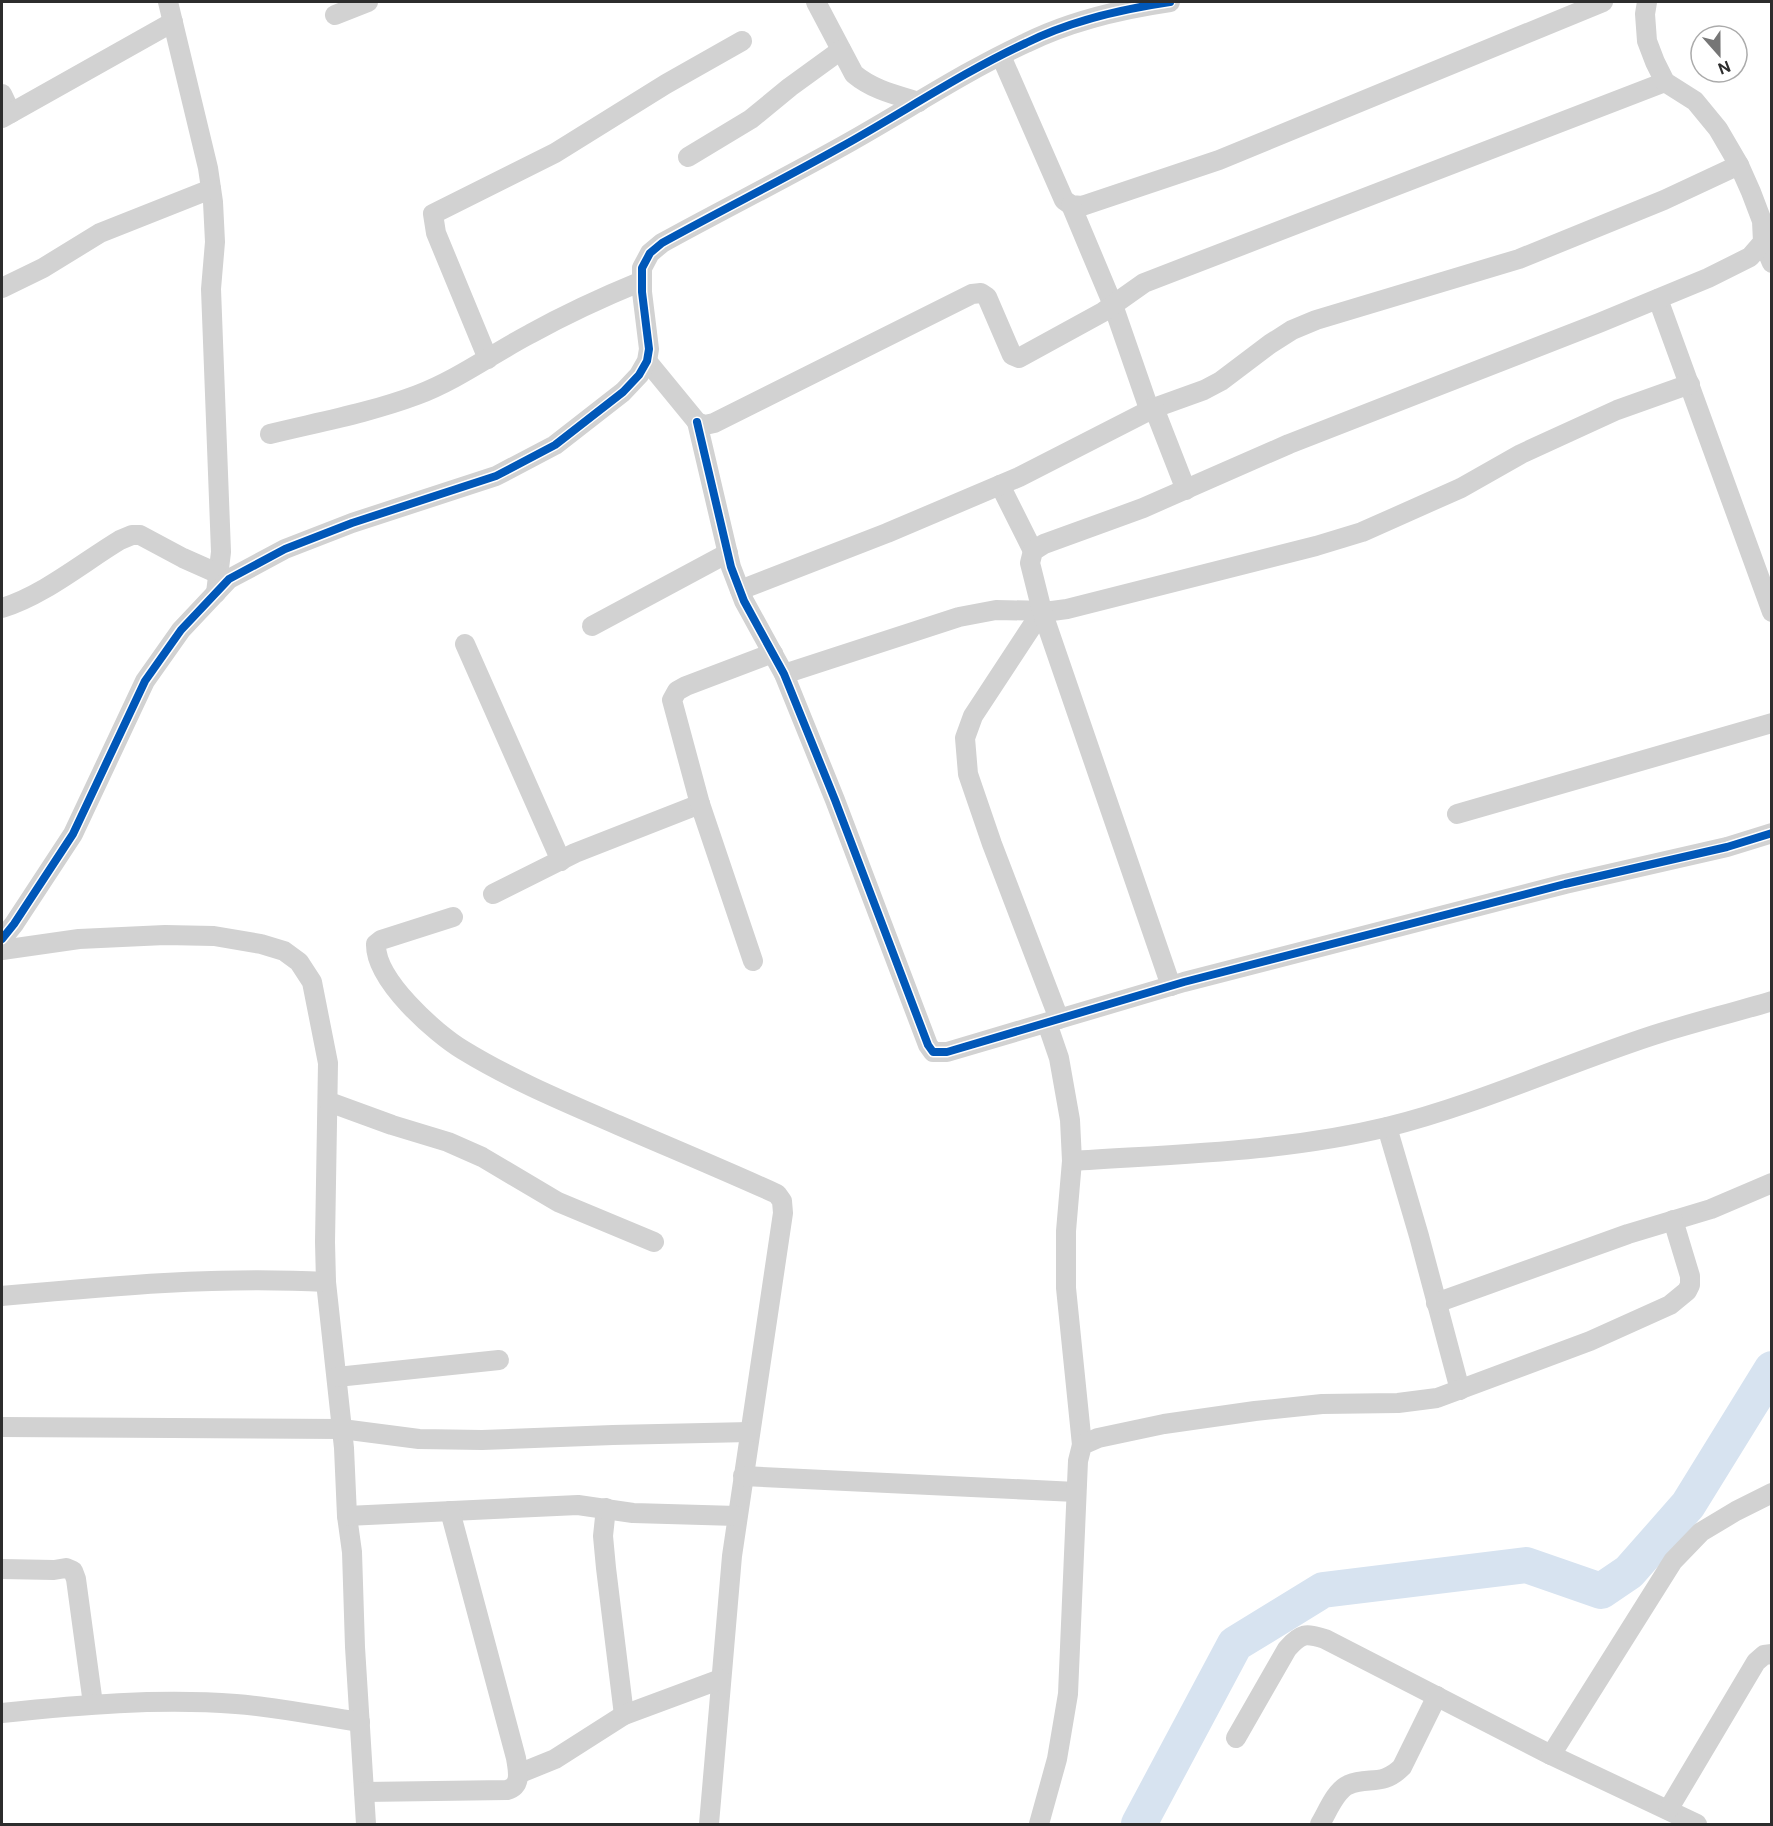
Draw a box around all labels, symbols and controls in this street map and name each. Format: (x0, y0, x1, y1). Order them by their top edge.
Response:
north arrow (1689, 24, 1749, 84)
text: N (1715, 56, 1733, 79)

